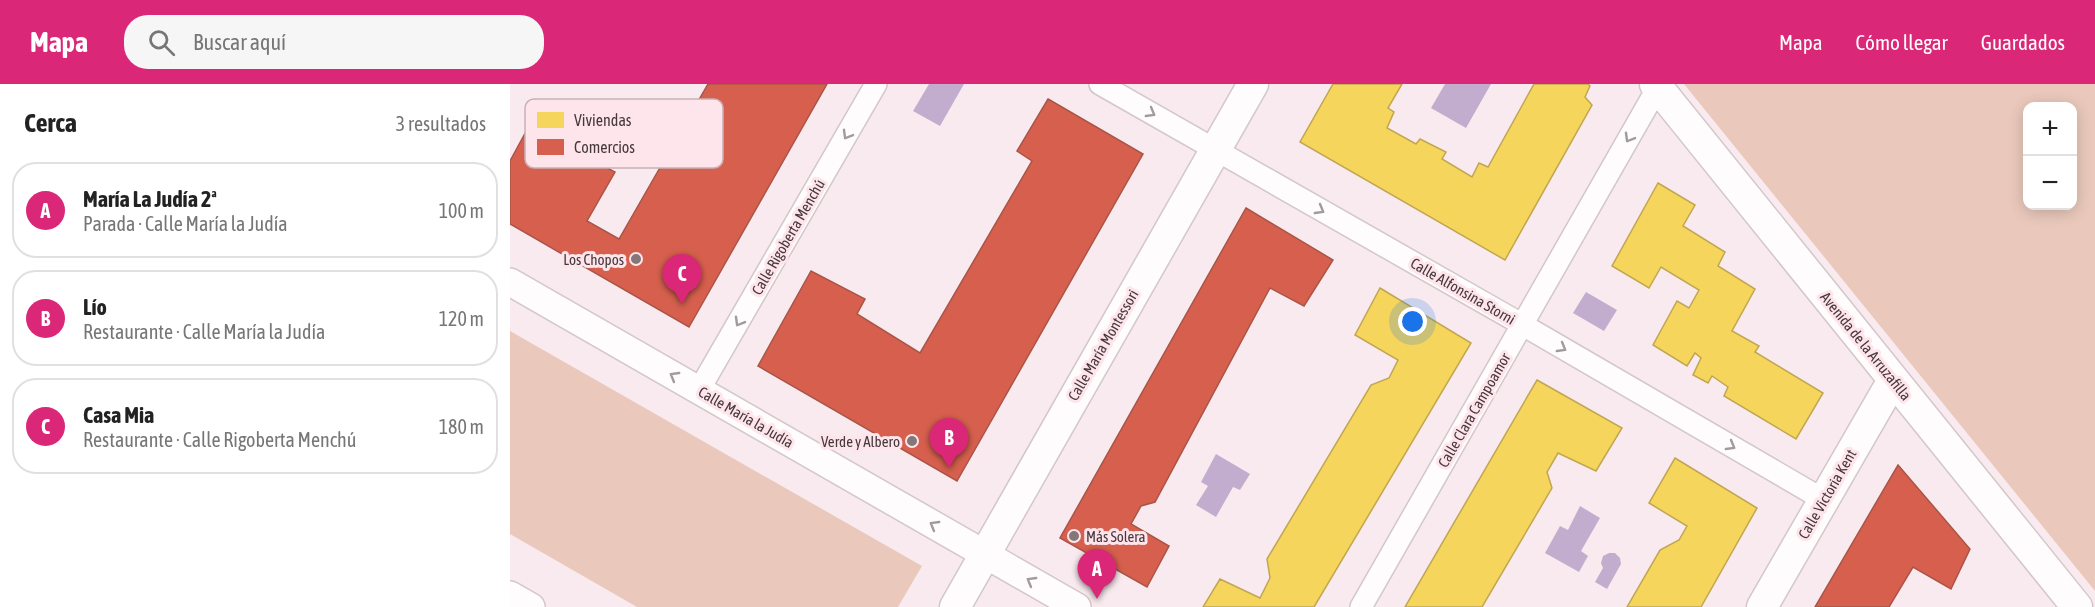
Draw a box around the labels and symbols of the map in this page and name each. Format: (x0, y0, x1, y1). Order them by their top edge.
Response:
legend (525, 99, 723, 168)
one-way arrow (1145, 106, 1155, 117)
text: Viviendas (574, 111, 632, 129)
one-way arrow (842, 129, 854, 139)
one-way arrow (1625, 132, 1636, 142)
text: Comercios (574, 138, 635, 156)
street label: Calle Rigoberta Menchú (748, 176, 828, 298)
one-way arrow (1314, 203, 1324, 214)
place label: Los Chopos (563, 251, 624, 268)
marker: Los Chopos (629, 252, 643, 266)
pin: C (662, 254, 702, 304)
street label: Calle Alfonsina Storni (1408, 254, 1518, 328)
street label: Calle María Montessori (1064, 287, 1142, 403)
street label: Avenida de la Arruzafilla (1817, 288, 1915, 404)
your location (1398, 307, 1427, 336)
one-way arrow (734, 316, 746, 326)
one-way arrow (1556, 341, 1566, 352)
street label: Calle Clara Campoamor (1434, 349, 1514, 470)
one-way arrow (670, 371, 680, 383)
street label: Calle María la Judía (695, 383, 797, 451)
pin: B (930, 418, 968, 468)
place label: Verde y Albero (821, 433, 900, 450)
marker: Verde y Albero (905, 434, 919, 448)
one-way arrow (1725, 438, 1735, 450)
street label: Calle Victoria Kent (1795, 446, 1859, 542)
one-way arrow (930, 521, 940, 532)
place label: Más Solera (1086, 528, 1145, 545)
marker: Más Solera (1067, 529, 1081, 543)
pin: A (1078, 550, 1116, 599)
one-way arrow (1026, 576, 1037, 588)

